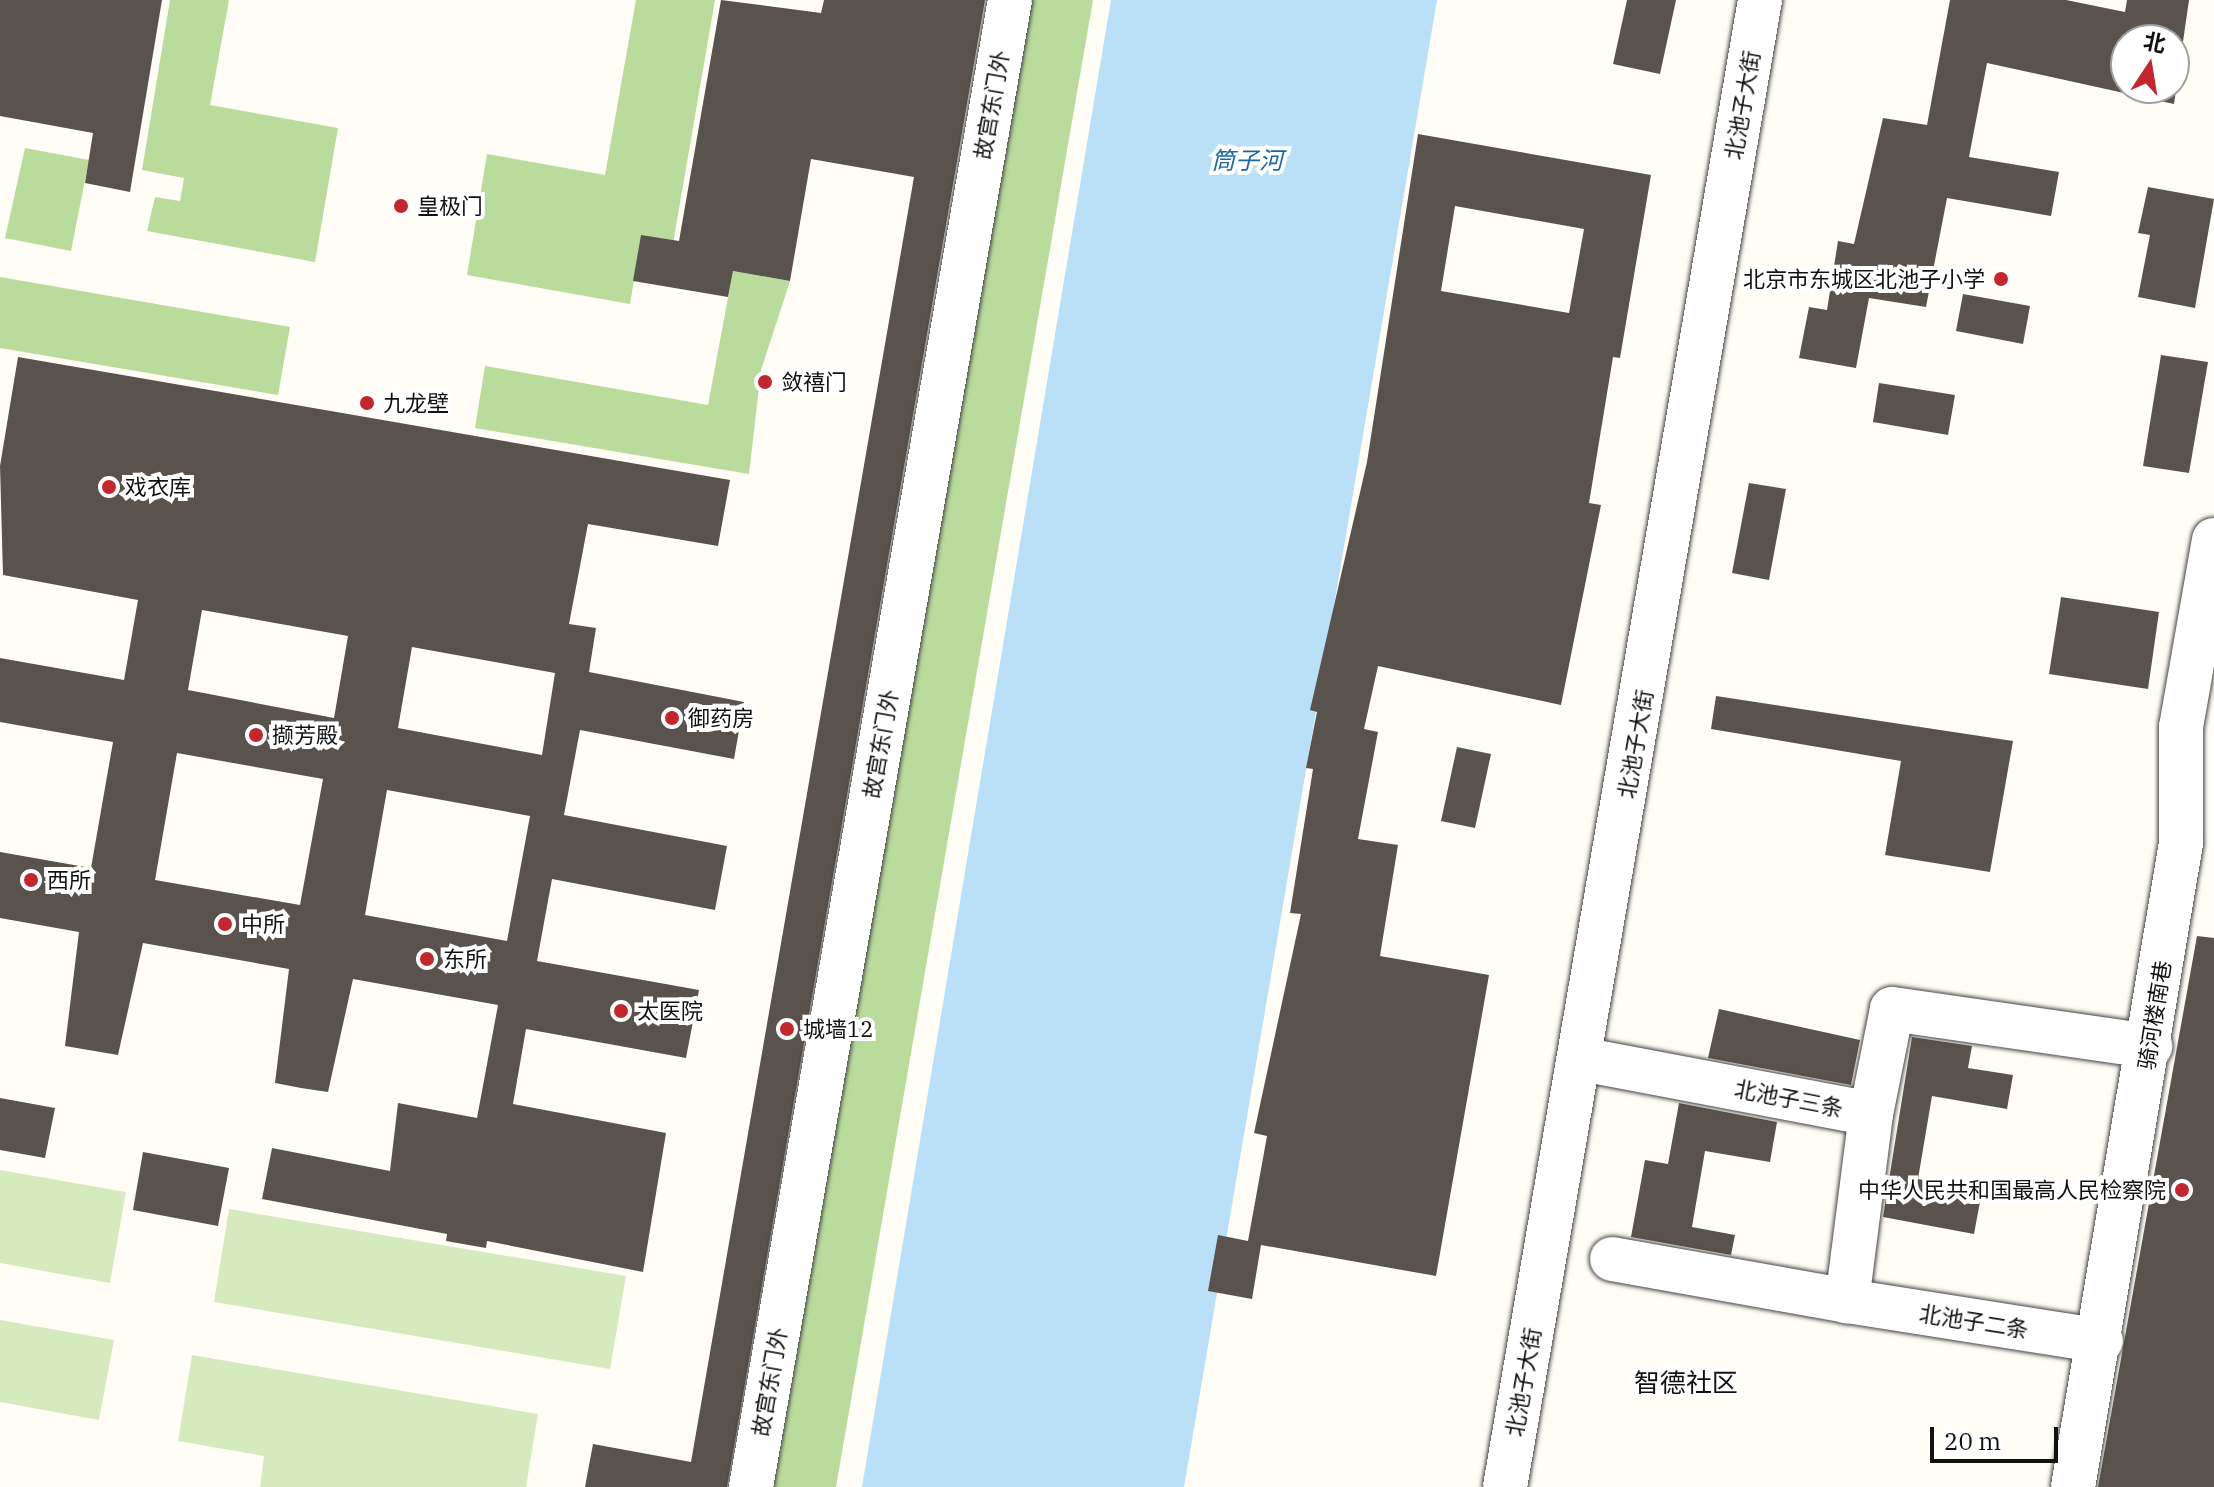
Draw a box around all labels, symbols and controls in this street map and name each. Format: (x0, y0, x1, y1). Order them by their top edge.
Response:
north arrow (2110, 24, 2190, 104)
text: 北 (2141, 26, 2168, 58)
street label: 故宫东门外 (968, 49, 1014, 161)
street label: 北池子大街 (1719, 49, 1765, 161)
water label: 筒子河 (1211, 147, 1283, 175)
place label: 皇极门 (417, 193, 483, 219)
marker: 皇极门 (392, 197, 410, 215)
place label: 北京市东城区北池子小学 (1743, 266, 1985, 292)
marker: 北京市东城区北池子小学 (1992, 270, 2010, 288)
place label: 敛禧门 (781, 369, 847, 395)
marker: 敛禧门 (756, 373, 774, 391)
place label: 九龙壁 (383, 390, 449, 416)
marker: 九龙壁 (358, 394, 376, 412)
place label: 戏衣库 (125, 474, 191, 500)
marker: 戏衣库 (100, 478, 118, 496)
street label: 故宫东门外 (857, 688, 903, 800)
street label: 北池子大街 (1612, 688, 1658, 800)
place label: 御药房 (688, 705, 754, 731)
marker: 御药房 (663, 709, 681, 727)
place label: 撷芳殿 (272, 722, 338, 748)
marker: 撷芳殿 (247, 726, 265, 744)
place label: 西所 (47, 867, 91, 893)
marker: 西所 (22, 871, 40, 889)
place label: 中所 (241, 911, 285, 937)
marker: 中所 (216, 915, 234, 933)
place label: 东所 (443, 946, 487, 972)
marker: 东所 (418, 950, 436, 968)
street label: 骑河楼南巷 (2132, 959, 2176, 1071)
place label: 太医院 (637, 998, 703, 1024)
marker: 太医院 (612, 1002, 630, 1020)
place label: 城墙12 (803, 1016, 873, 1042)
marker: 城墙12 (778, 1020, 796, 1038)
street label: 北池子三条 (1732, 1075, 1846, 1121)
place label: 中华人民共和国最高人民检察院 (1858, 1177, 2166, 1203)
marker: 中华人民共和国最高人民检察院 (2173, 1181, 2191, 1199)
street label: 北池子二条 (1918, 1299, 2030, 1343)
street label: 故宫东门外 (746, 1326, 792, 1438)
street label: 北池子大街 (1500, 1326, 1546, 1438)
district label: 智德社区 (1634, 1367, 1738, 1399)
scale bar (1934, 1411, 2062, 1461)
text: 20 m (1944, 1425, 2001, 1457)

